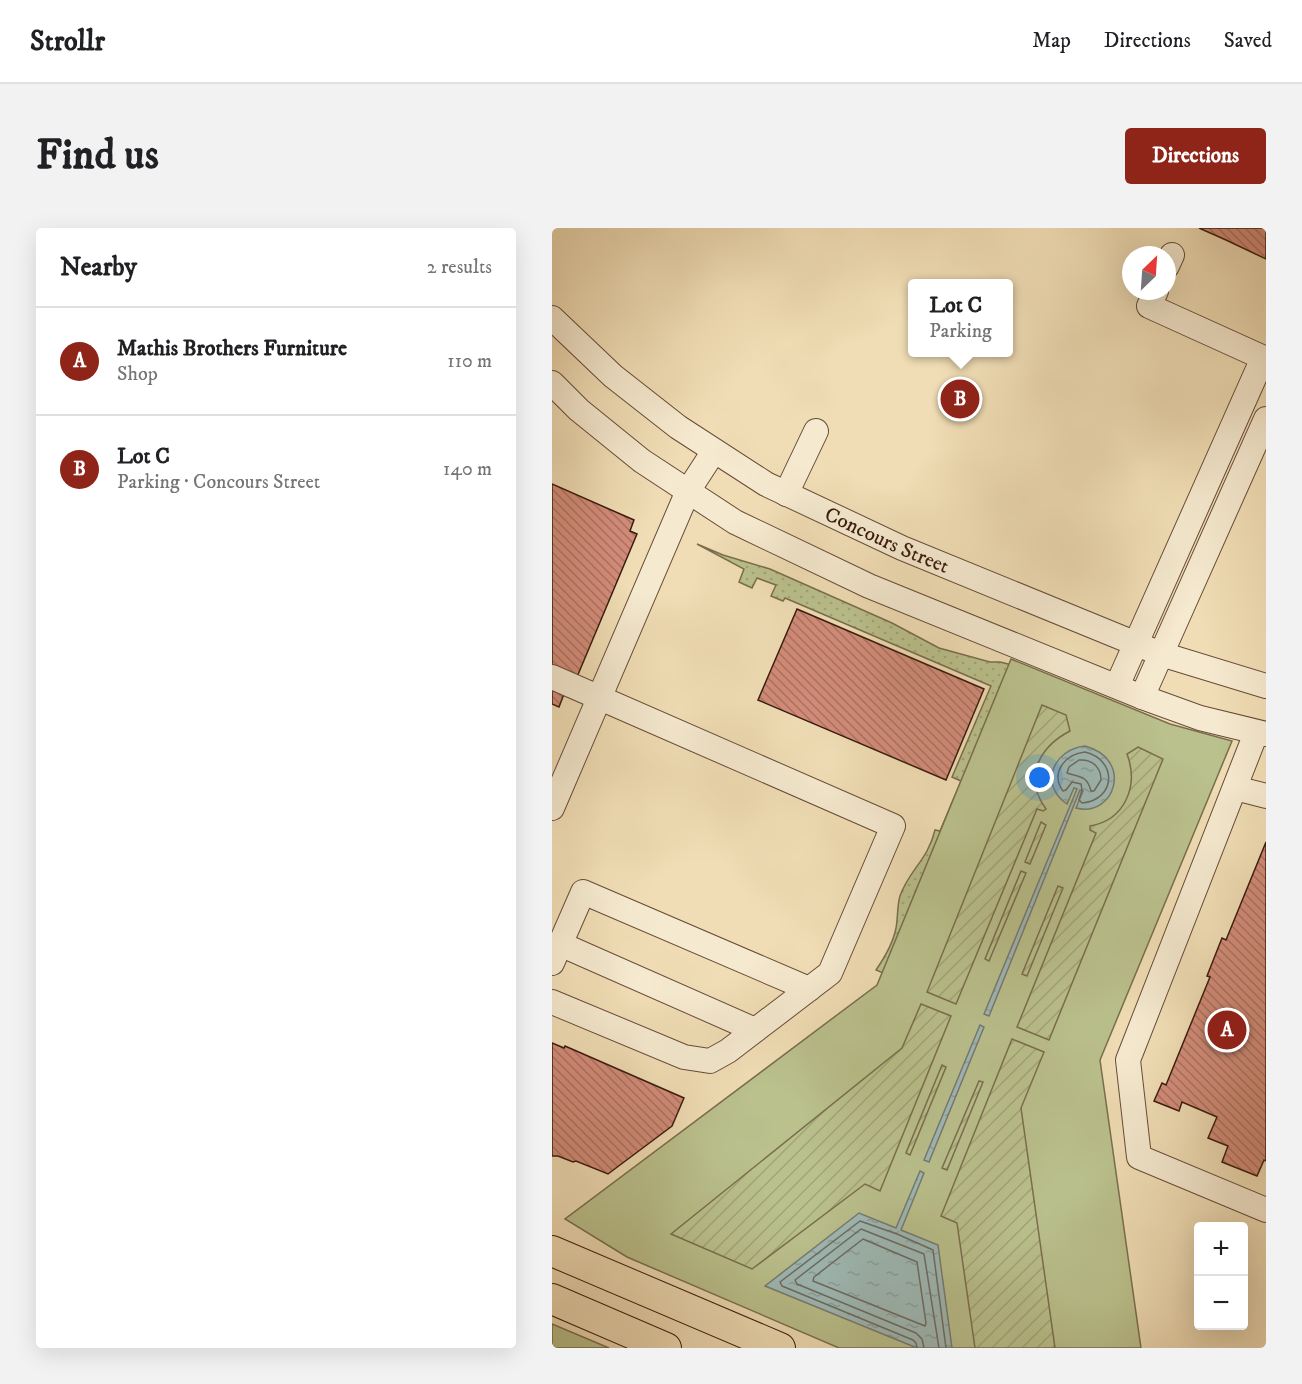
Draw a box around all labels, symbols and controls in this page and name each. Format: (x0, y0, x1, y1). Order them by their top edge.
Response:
text: Strollr (30, 24, 105, 59)
text: Map (1032, 28, 1071, 54)
text: Directions (1104, 28, 1191, 54)
text: Saved (1224, 28, 1272, 54)
button: Directions (1125, 128, 1266, 184)
text: Find us (36, 130, 159, 182)
north arrow (1122, 246, 1176, 300)
text: Nearby (60, 251, 137, 284)
text: 2 results (427, 255, 492, 280)
popup (908, 279, 1013, 357)
text: Lot C (929, 292, 982, 319)
text: Parking (929, 319, 992, 344)
text: Mathis Brothers Furniture (117, 335, 347, 362)
text: A (73, 349, 86, 374)
text: 110 m (447, 349, 492, 374)
text: Shop (117, 362, 158, 387)
pin: B (940, 376, 980, 422)
text: Lot C (117, 443, 170, 470)
text: B (73, 457, 86, 482)
text: 140 m (443, 457, 492, 482)
text: Parking · Concours Street (117, 470, 320, 495)
street label: Concours Street (820, 501, 953, 580)
your location (1025, 763, 1054, 792)
pin: A (1208, 1008, 1246, 1052)
map controls (1194, 1222, 1248, 1330)
button: + (1194, 1222, 1248, 1276)
button: − (1194, 1276, 1248, 1330)

